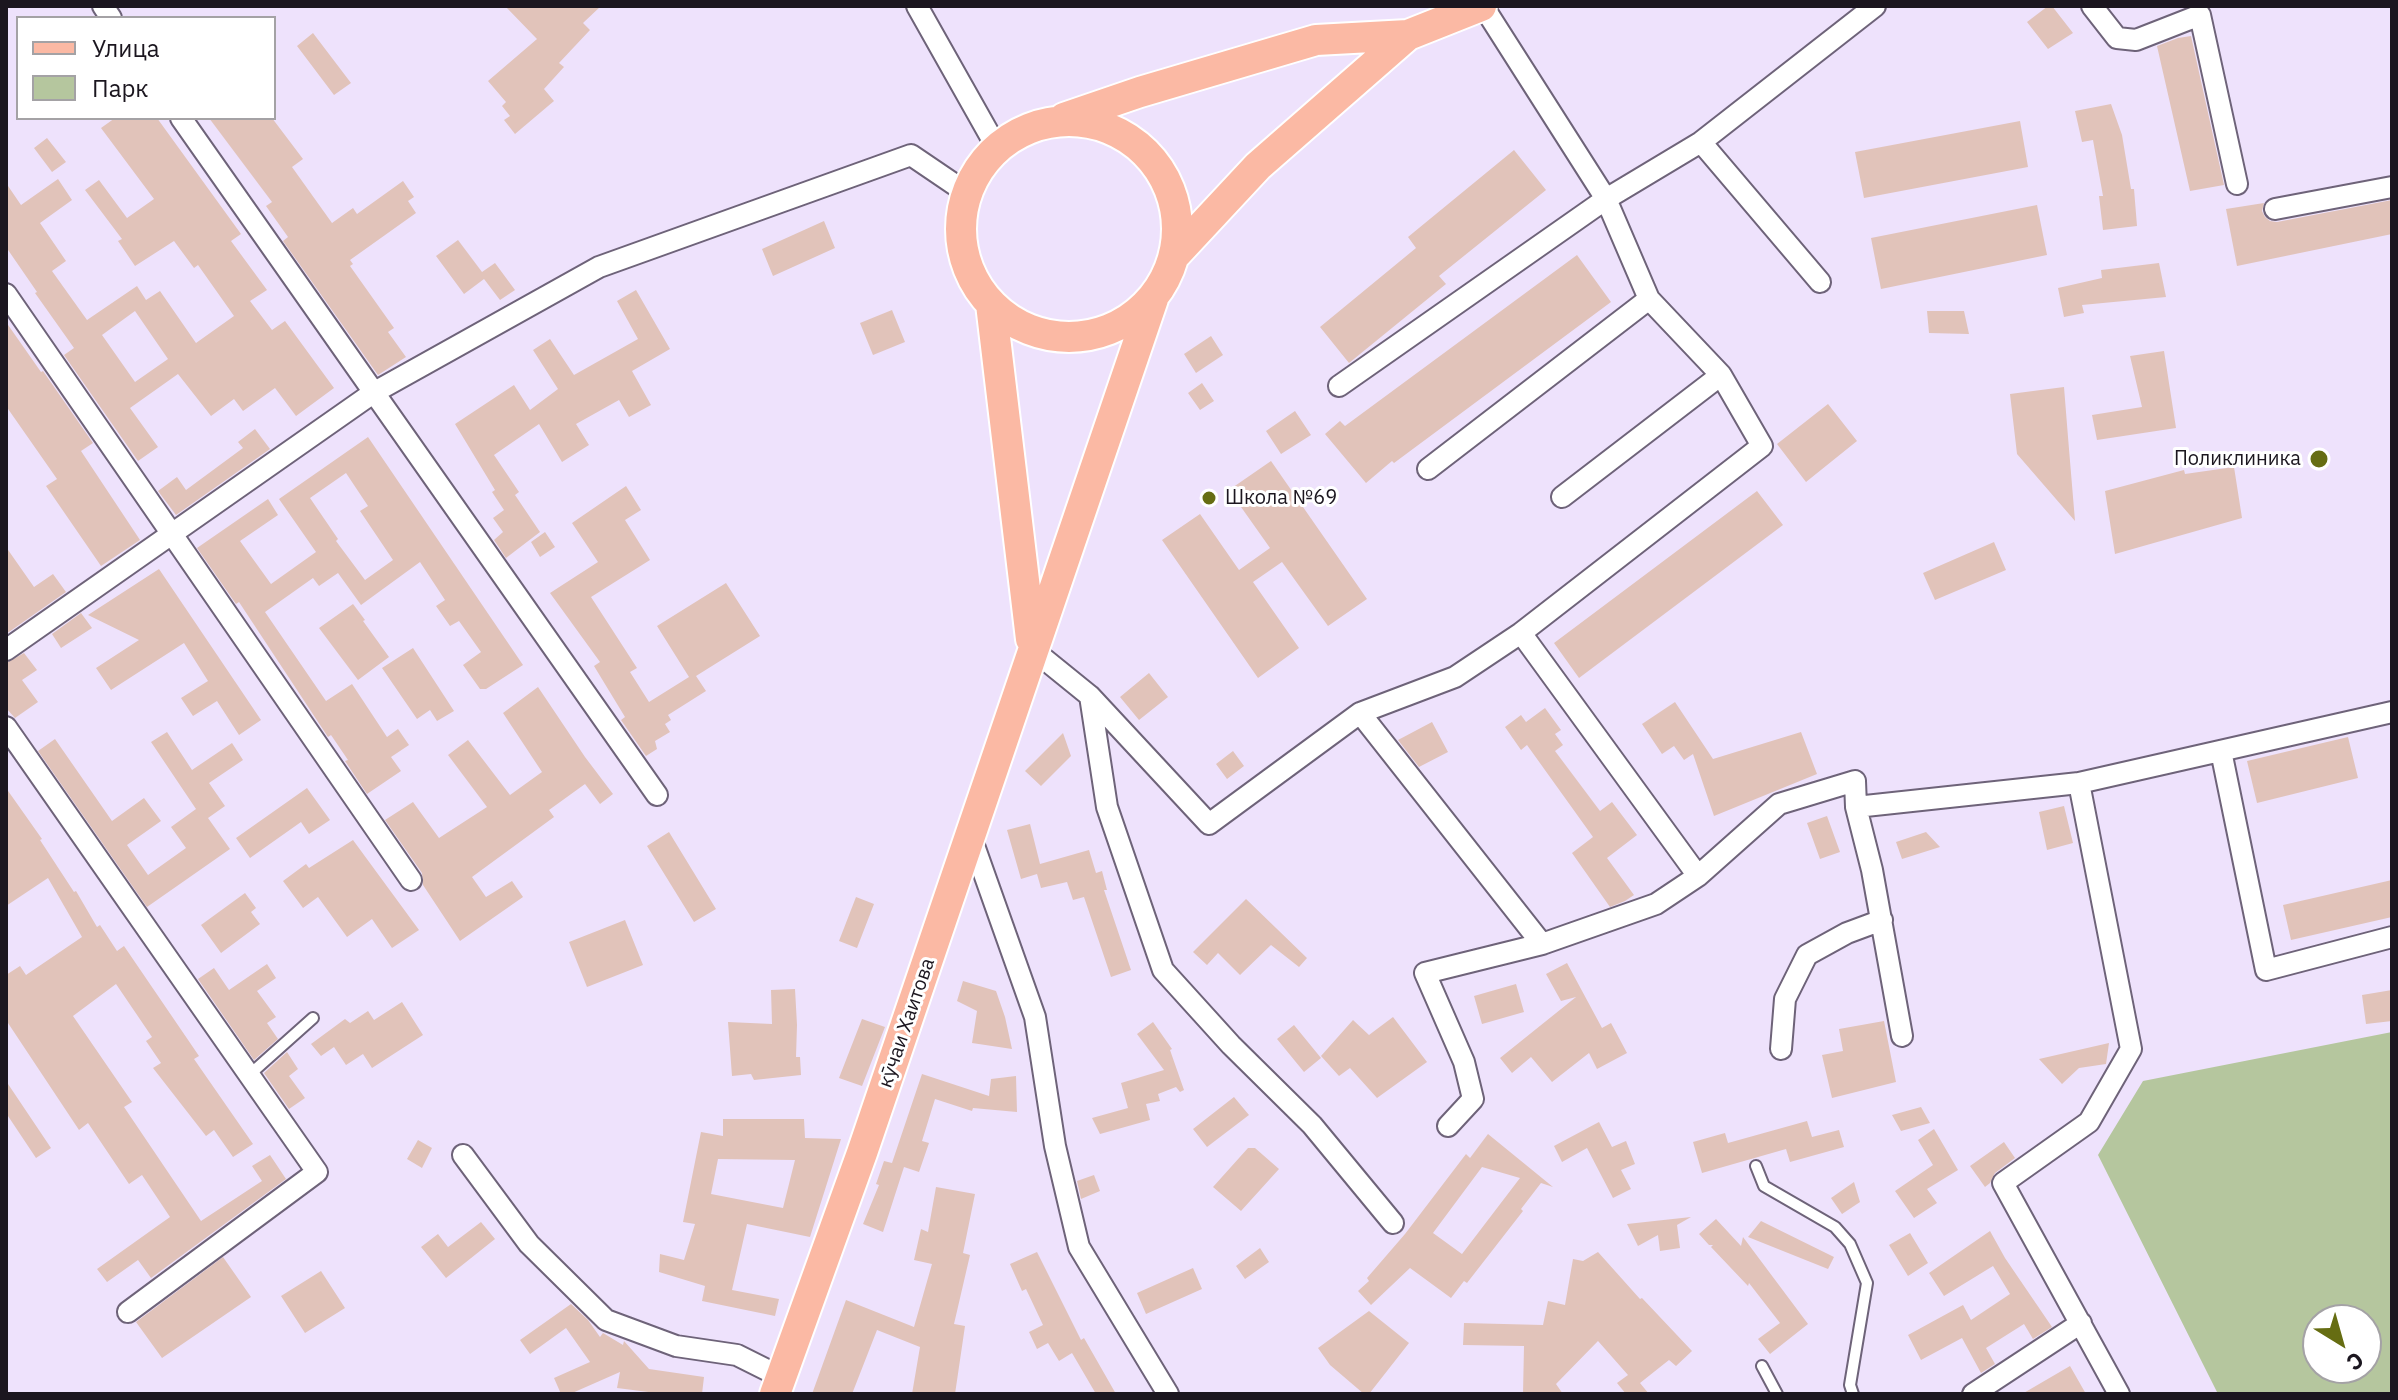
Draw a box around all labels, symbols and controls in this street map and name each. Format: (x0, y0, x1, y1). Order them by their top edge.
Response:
legend (16, 16, 276, 120)
text: Улица (92, 32, 160, 64)
text: Парк (92, 72, 149, 104)
place label: Поликлиника (2174, 447, 2301, 471)
marker: Поликлиника (2308, 448, 2330, 470)
place label: Школа №69 (1225, 486, 1337, 510)
marker: Школа №69 (1200, 489, 1218, 507)
street label: кӯчаи Хаитова (874, 955, 940, 1091)
north arrow (2302, 1304, 2382, 1384)
text: С (2341, 1346, 2370, 1378)

